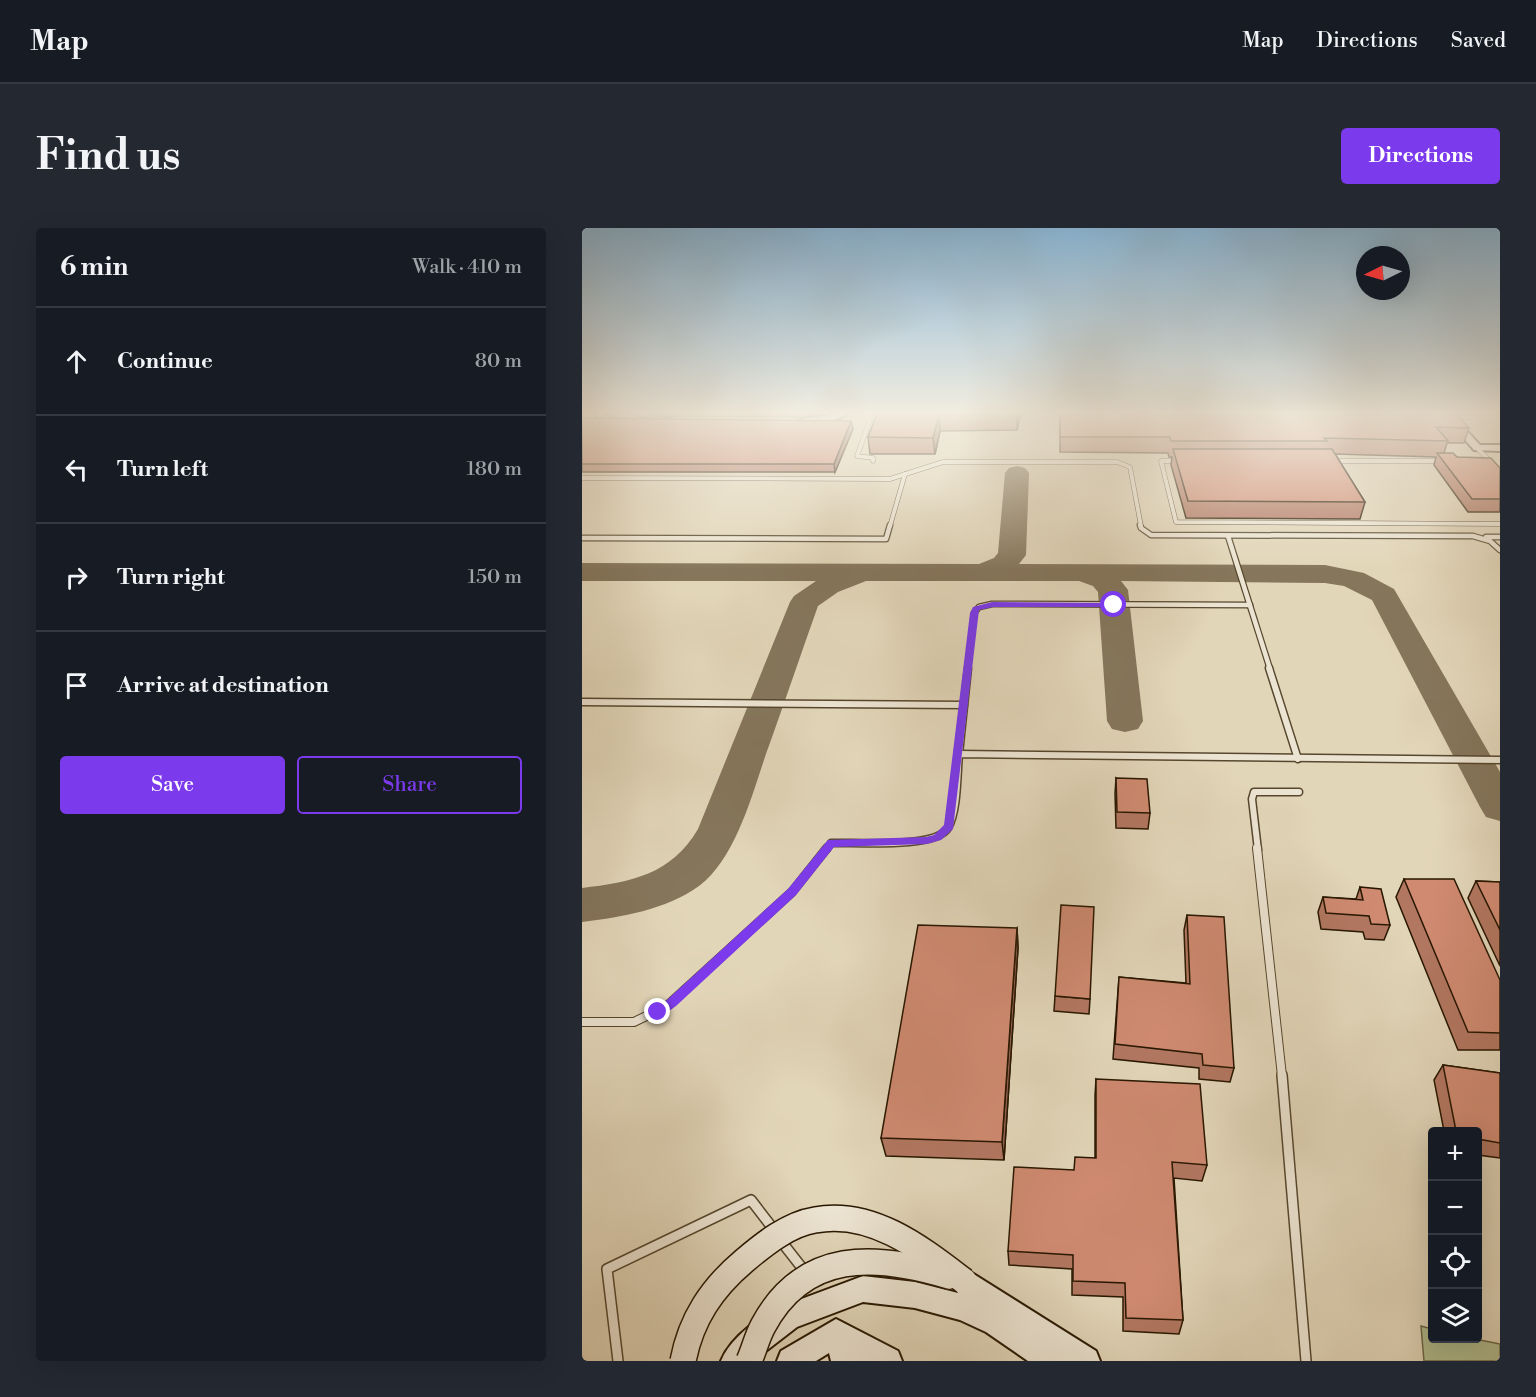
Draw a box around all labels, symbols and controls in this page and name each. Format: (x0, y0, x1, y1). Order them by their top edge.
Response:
text: Map (30, 24, 89, 59)
text: Map (1242, 28, 1284, 54)
text: Directions (1317, 28, 1418, 54)
text: Saved (1451, 28, 1506, 54)
button: Directions (1341, 128, 1500, 184)
text: Find us (36, 130, 180, 183)
north arrow (1356, 246, 1410, 300)
text: 6 min (60, 251, 128, 283)
text: Walk · 410 m (412, 255, 522, 280)
icon: ahead (60, 345, 93, 378)
text: Continue (117, 348, 213, 375)
text: 80 m (475, 349, 522, 374)
icon: left (60, 453, 93, 486)
text: Turn left (117, 456, 208, 483)
text: 180 m (467, 457, 522, 482)
icon: right (60, 561, 93, 594)
text: Turn right (117, 564, 225, 591)
text: 150 m (467, 565, 522, 590)
route start (1100, 591, 1126, 617)
icon: arrive (60, 669, 93, 702)
text: Arrive at destination (117, 672, 329, 699)
button: Save (60, 756, 285, 814)
button: Share (297, 756, 522, 814)
route end (644, 998, 670, 1024)
map controls (1428, 1127, 1482, 1343)
button: + (1428, 1127, 1482, 1181)
button: − (1428, 1181, 1482, 1235)
button: locate (1428, 1235, 1482, 1289)
button: layers (1428, 1289, 1482, 1343)

